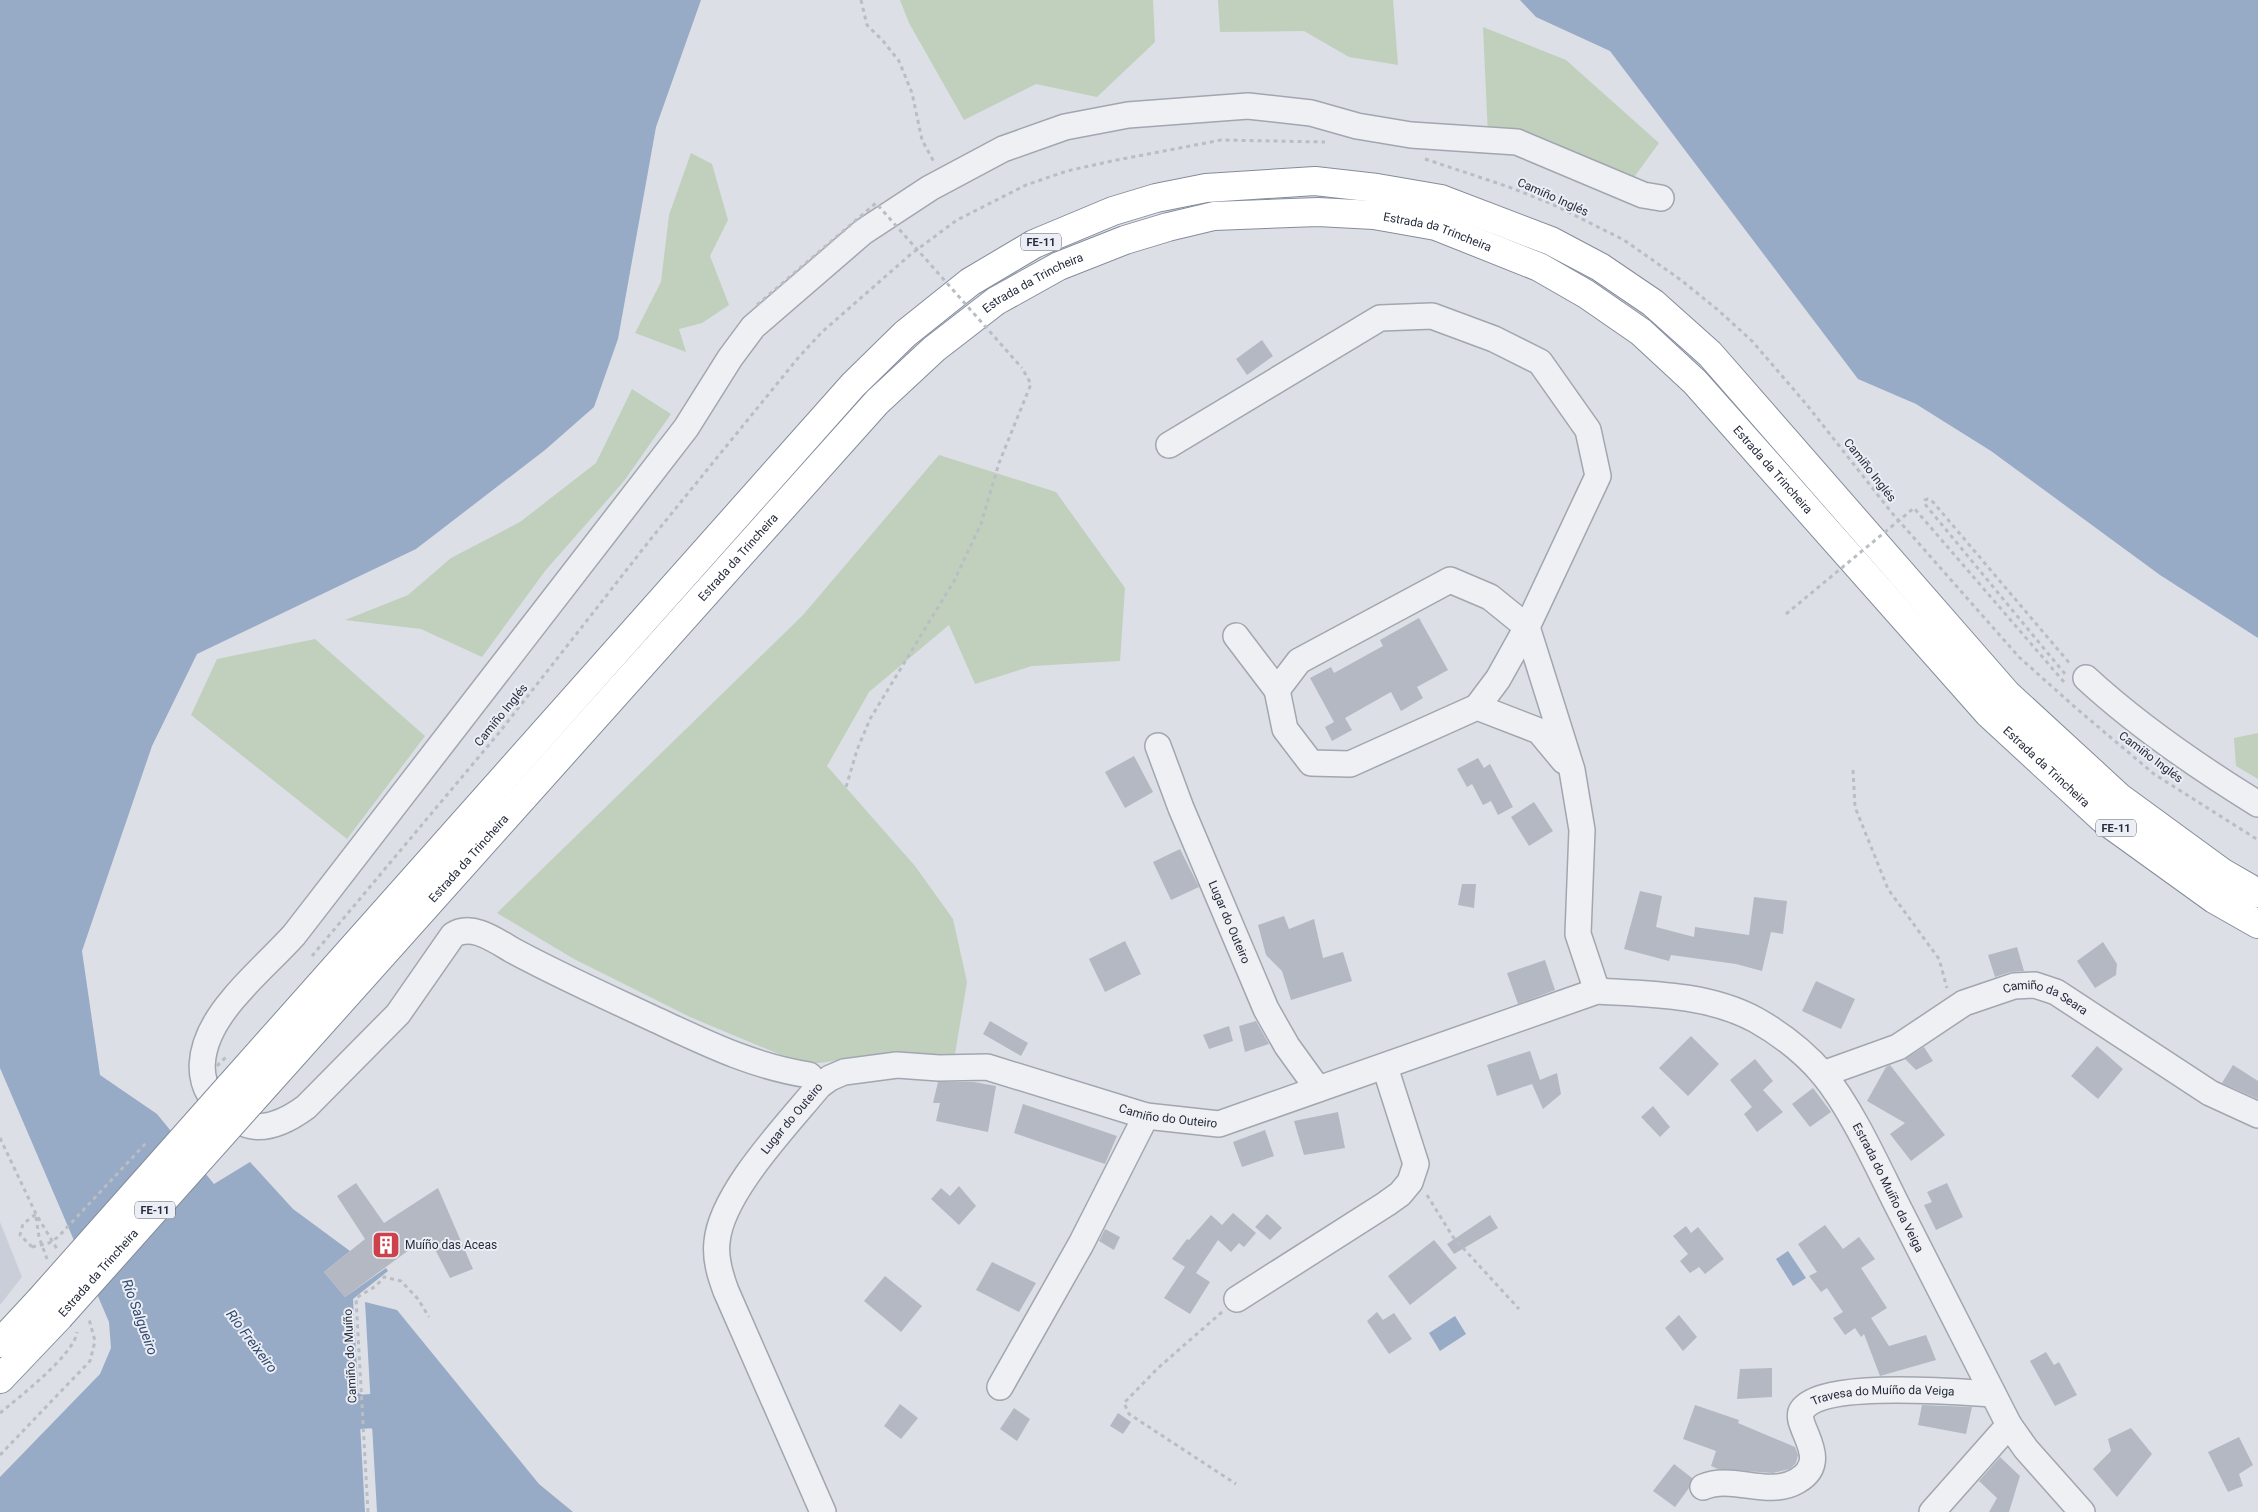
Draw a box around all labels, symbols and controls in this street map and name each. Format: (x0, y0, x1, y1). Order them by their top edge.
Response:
street label: Camiño Inglés (1515, 175, 1591, 219)
street label: Estrada da Trincheira (1382, 210, 1494, 254)
road number: FE-11 (1021, 233, 1061, 250)
street label: Estrada da Trincheira (980, 250, 1085, 316)
street label: Estrada da Trincheira (1730, 423, 1815, 517)
street label: Camiño Inglés (1841, 436, 1899, 504)
street label: Estrada da Trincheira (695, 511, 781, 604)
street label: Camiño Inglés (472, 681, 530, 749)
street label: Estrada da Trincheira (2000, 723, 2092, 810)
street label: Camiño Inglés (2116, 728, 2186, 786)
street label: Estrada da Trincheira (426, 812, 511, 905)
road number: FE-11 (2096, 820, 2136, 836)
street label: Lugar do Outeiro (1206, 879, 1253, 966)
street label: Camiño da Seara (2001, 978, 2090, 1018)
street label: Lugar do Outeiro (758, 1080, 826, 1157)
street label: Camiño do Outeiro (1117, 1101, 1218, 1131)
street label: Estrada do Muíño da Veiga (1850, 1120, 1927, 1255)
road number: FE-11 (135, 1202, 175, 1218)
street label: Estrada da Trincheira (56, 1226, 141, 1320)
building icon: Muíño das Aceas (371, 1230, 401, 1260)
place label: Muíño das Aceas (405, 1238, 497, 1252)
water label: Río Salgueiro (119, 1277, 161, 1357)
water label: Río Freixeiro (223, 1306, 281, 1376)
street label: Camiño do Muíño (341, 1308, 359, 1403)
street label: Travesa do Muíño da Veiga (1809, 1383, 1955, 1408)

